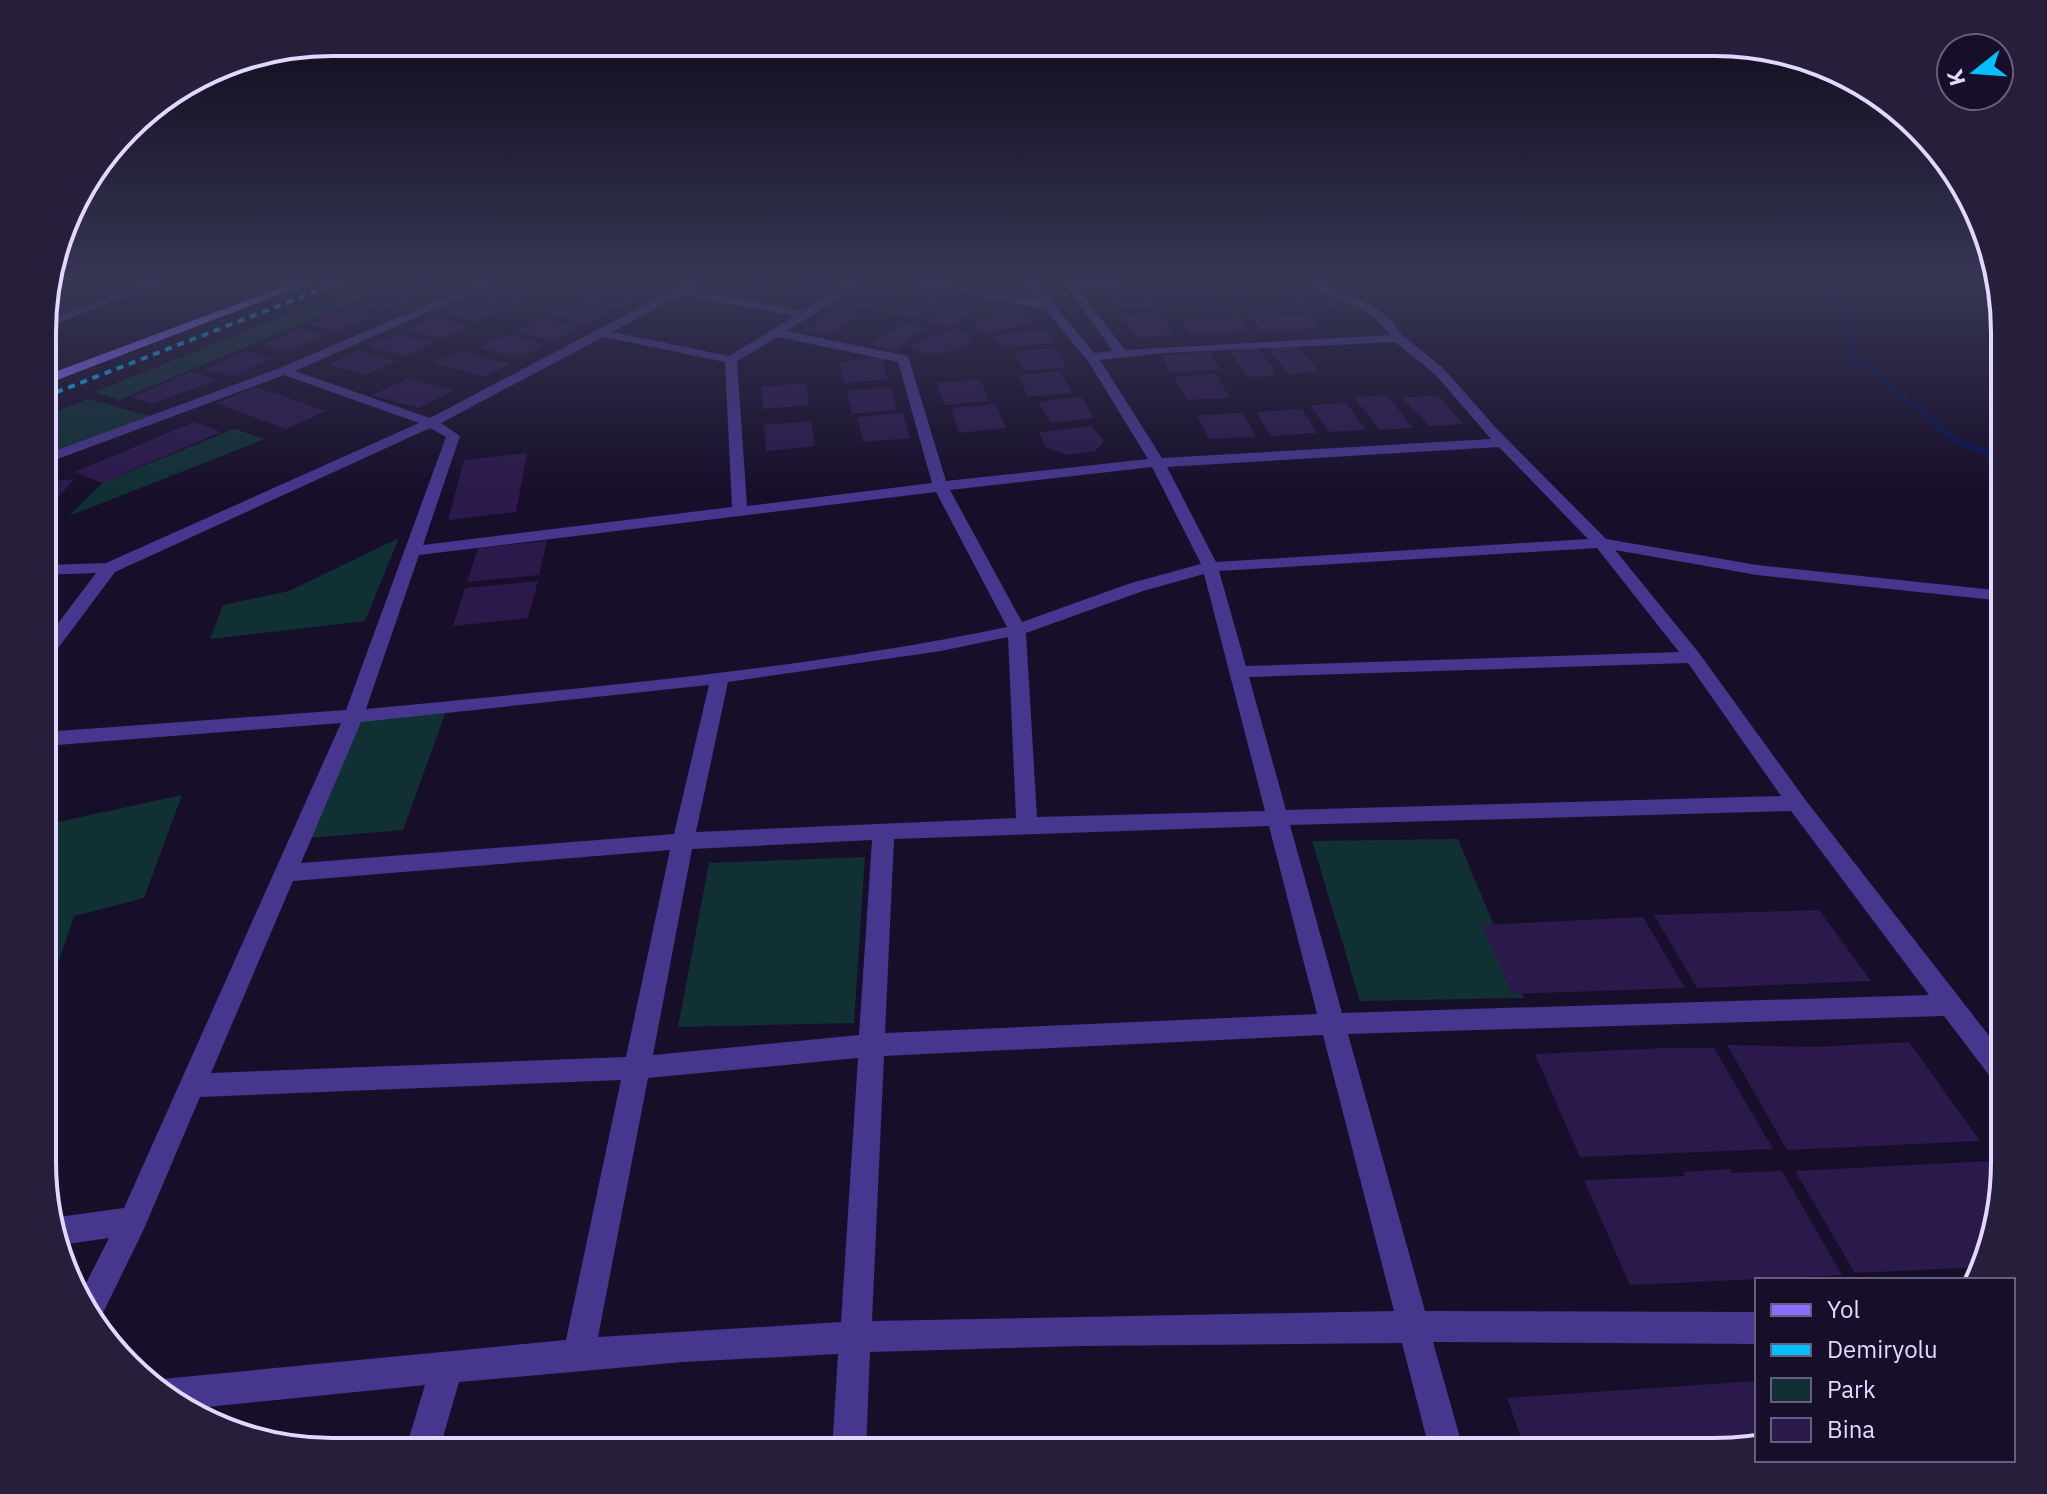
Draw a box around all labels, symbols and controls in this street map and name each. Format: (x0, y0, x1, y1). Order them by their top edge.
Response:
north arrow (1935, 32, 2015, 112)
text: K (1939, 66, 1972, 90)
legend (1755, 1278, 2015, 1462)
text: Yol (1827, 1293, 1860, 1325)
text: Demiryolu (1827, 1333, 1938, 1365)
text: Park (1827, 1373, 1876, 1405)
text: Bina (1827, 1413, 1875, 1445)

